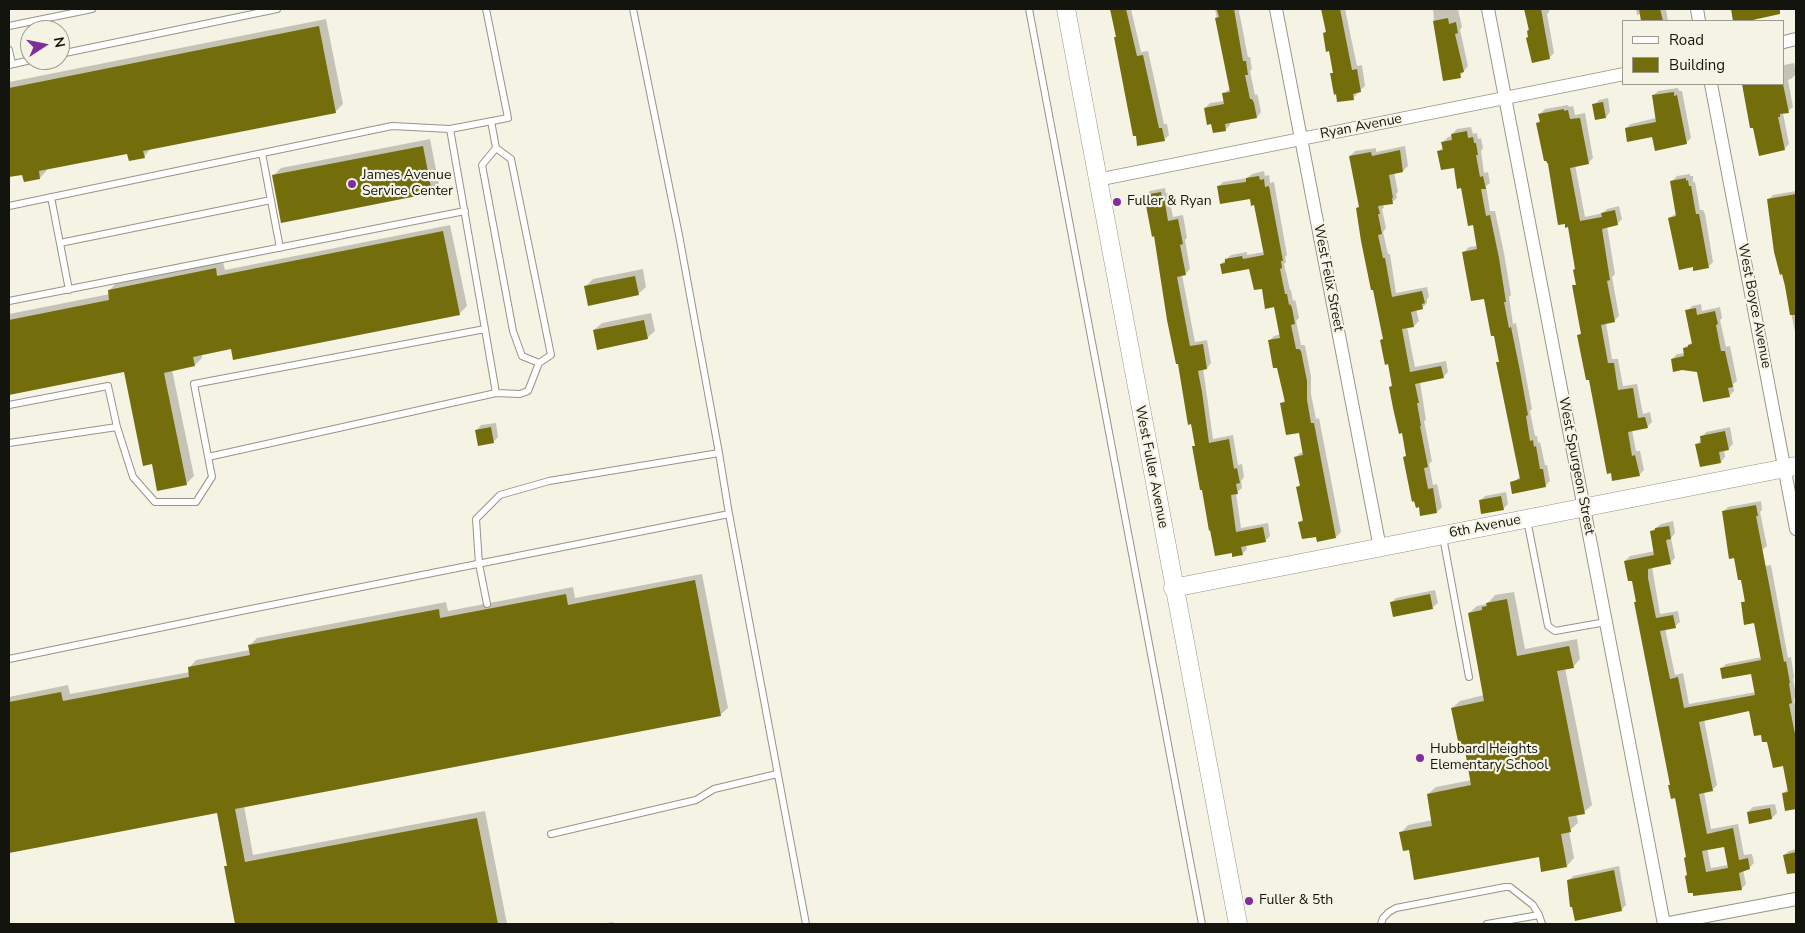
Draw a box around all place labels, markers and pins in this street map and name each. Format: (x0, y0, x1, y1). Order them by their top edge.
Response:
place label: James Avenue Service Center (362, 168, 453, 200)
marker: James Avenue Service Center (346, 178, 358, 190)
place label: Fuller & Ryan (1127, 194, 1212, 210)
marker: Fuller & Ryan (1111, 196, 1123, 208)
place label: Hubbard Heights Elementary School (1430, 742, 1548, 774)
marker: Hubbard Heights Elementary School (1414, 752, 1426, 764)
place label: Fuller & 5th (1259, 893, 1333, 909)
marker: Fuller & 5th (1243, 895, 1255, 907)

